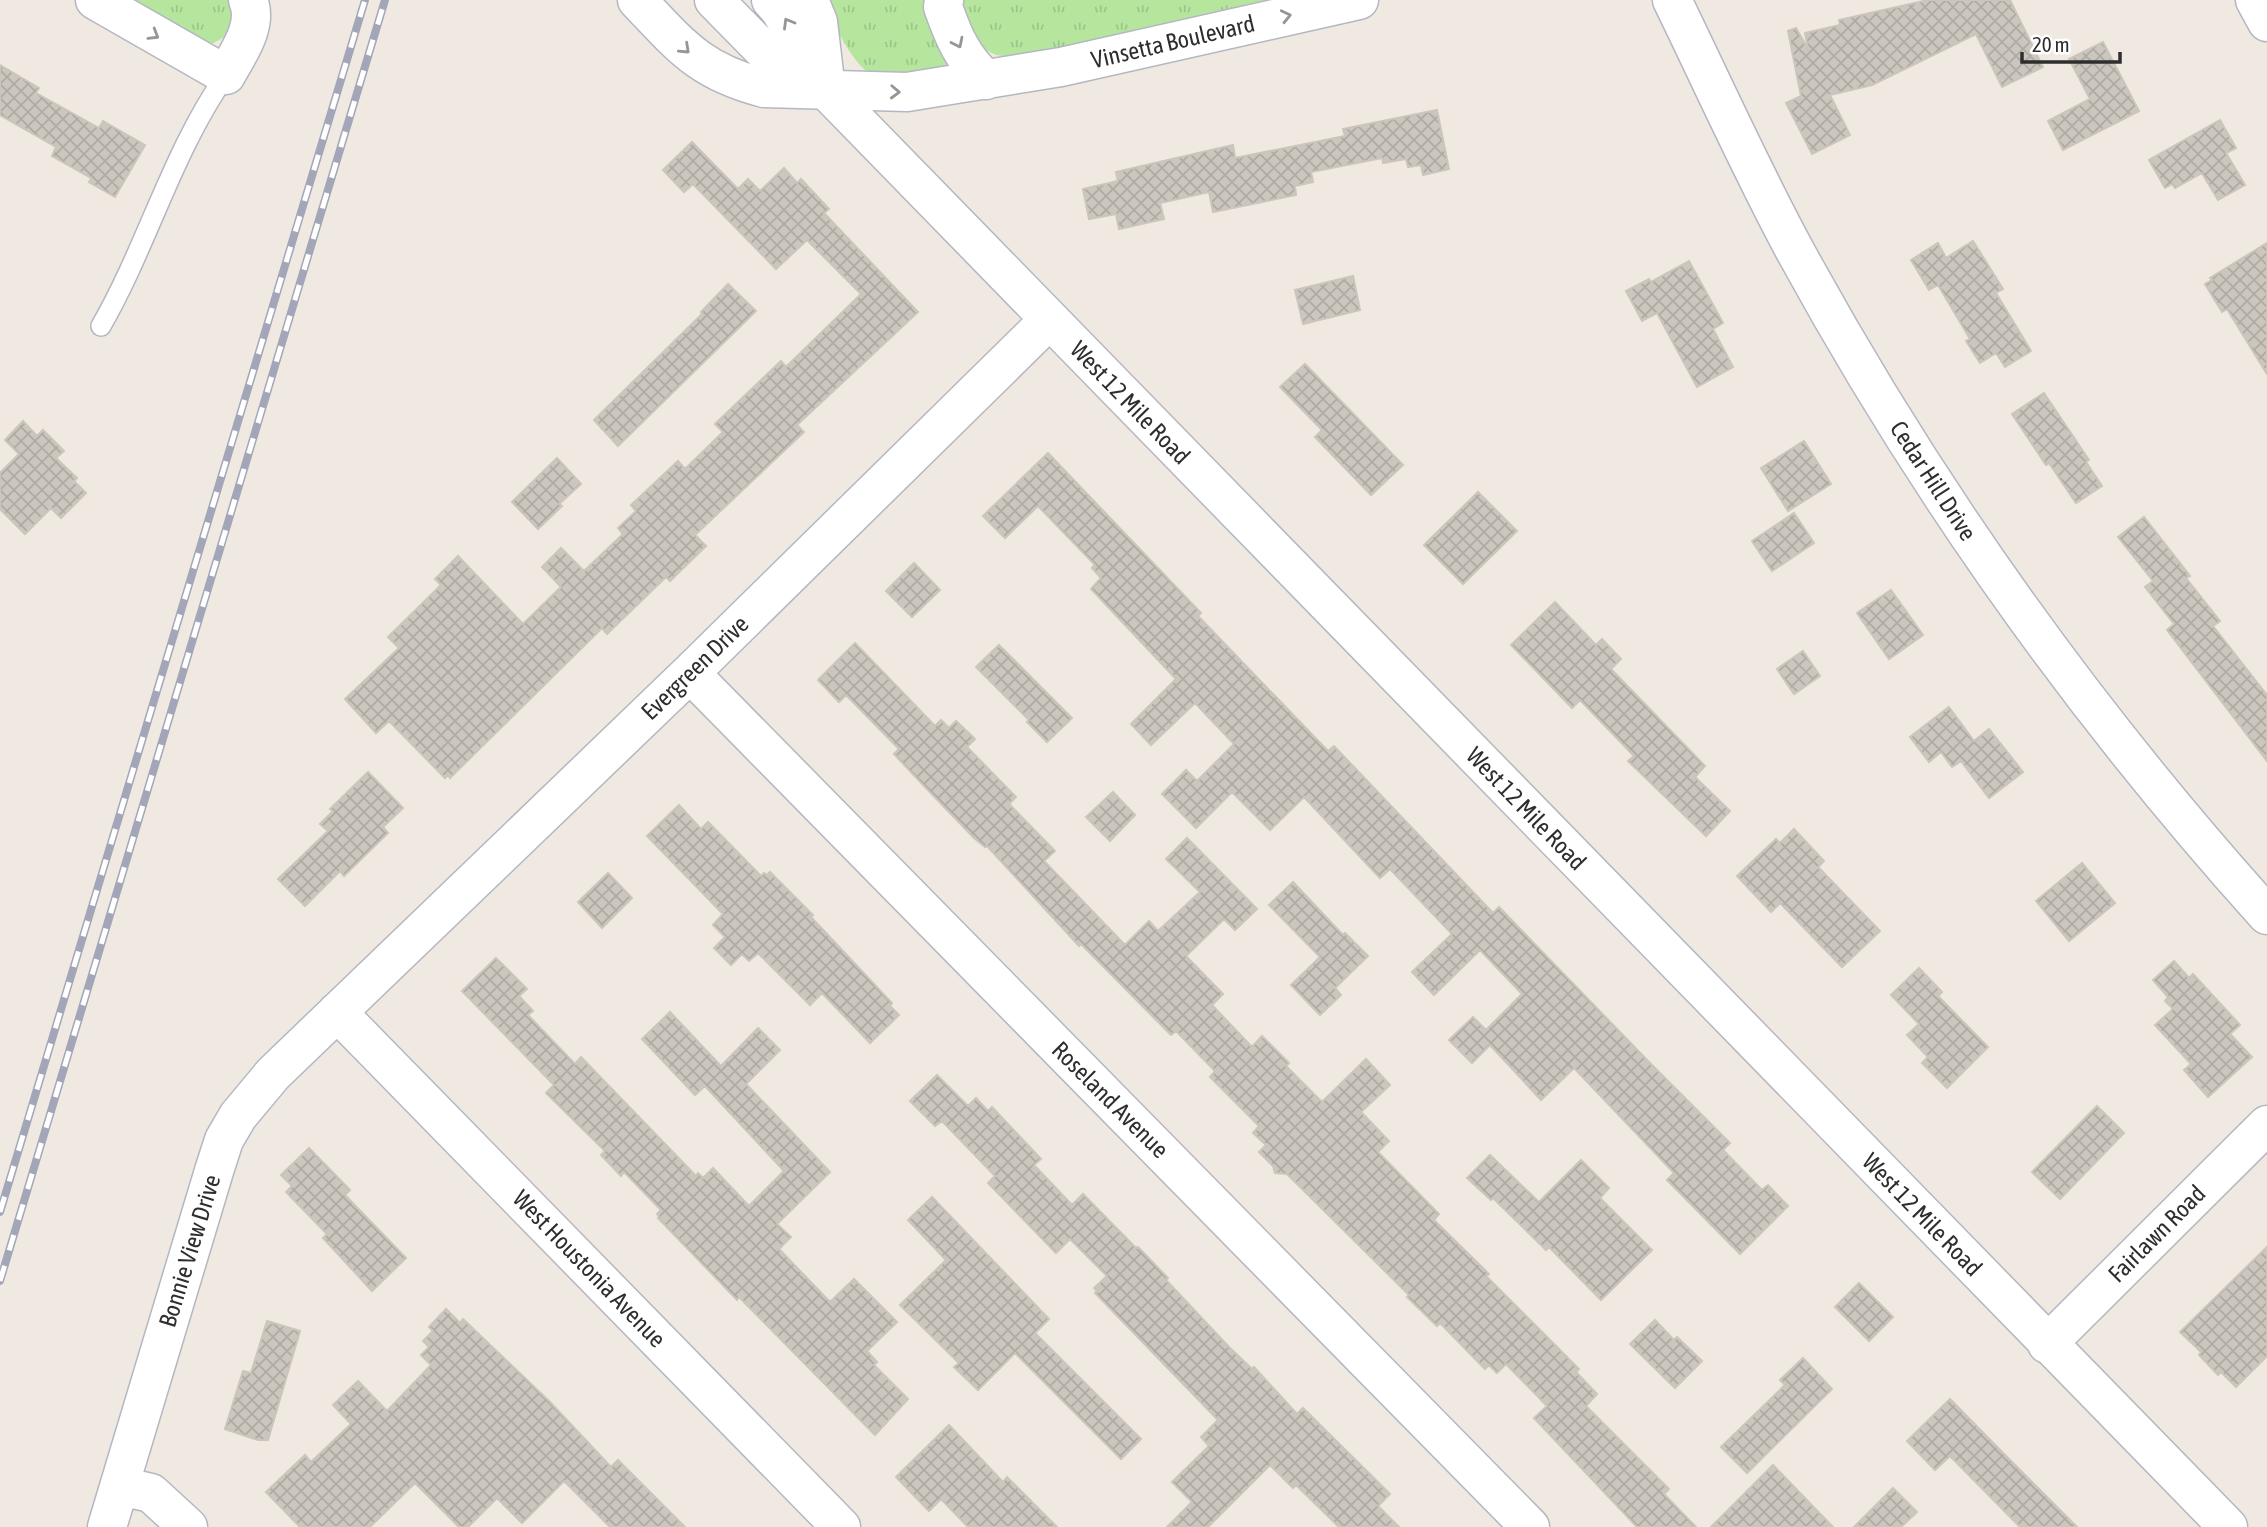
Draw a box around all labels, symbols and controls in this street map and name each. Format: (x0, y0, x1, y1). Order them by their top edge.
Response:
street label: Vinsetta Boulevard (1089, 10, 1257, 73)
one-way arrow (1280, 10, 1292, 25)
one-way arrow (783, 17, 796, 30)
scale bar (2022, 21, 2120, 65)
one-way arrow (147, 26, 160, 39)
text: 20 m (2032, 32, 2070, 56)
one-way arrow (949, 36, 963, 48)
one-way arrow (676, 40, 689, 53)
one-way arrow (890, 84, 900, 100)
street label: West 12 Mile Road (1065, 336, 1196, 470)
street label: Cedar Hill Drive (1885, 416, 1982, 545)
street label: Evergreen Drive (636, 610, 754, 725)
street label: West 12 Mile Road (1461, 742, 1592, 876)
street label: Roseland Avenue (1047, 1036, 1174, 1163)
street label: West 12 Mile Road (1857, 1148, 1988, 1282)
street label: Bonnie View Drive (154, 1171, 225, 1330)
street label: Fairlawn Road (2103, 1180, 2211, 1288)
street label: West Houstonia Avenue (508, 1185, 671, 1353)

